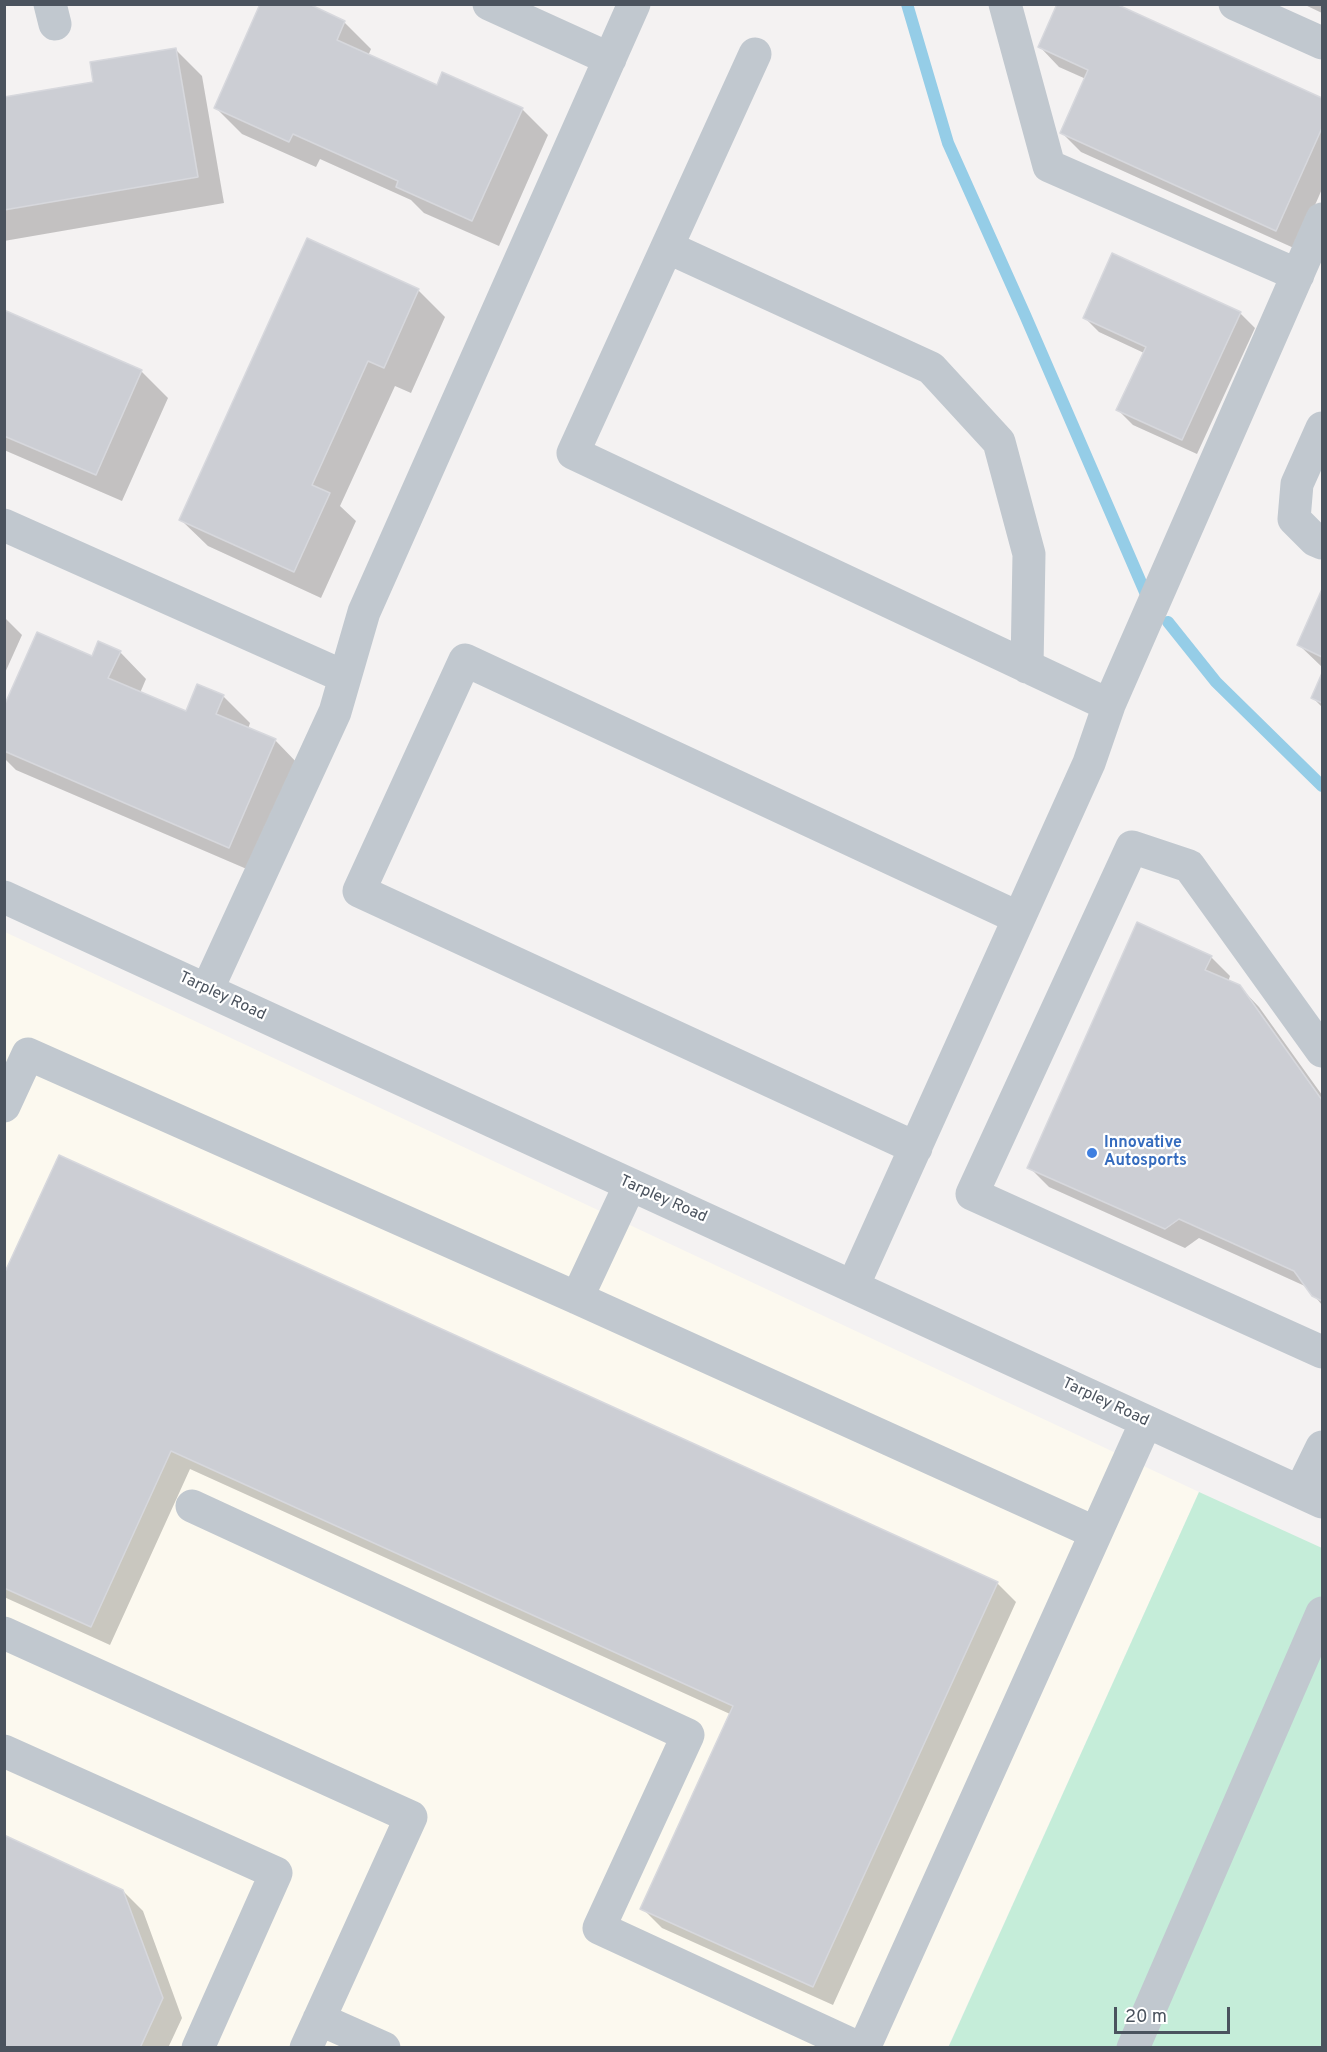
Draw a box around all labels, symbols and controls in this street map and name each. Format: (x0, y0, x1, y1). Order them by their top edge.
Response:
street label: Tarpley Road (175, 968, 269, 1026)
place label: Innovative Autosports (1104, 1134, 1187, 1172)
marker: Innovative Autosports (1085, 1146, 1099, 1160)
street label: Tarpley Road (616, 1172, 710, 1228)
street label: Tarpley Road (1058, 1374, 1152, 1432)
scale bar (1117, 1995, 1232, 2033)
text: 20 m (1125, 2006, 1167, 2029)

